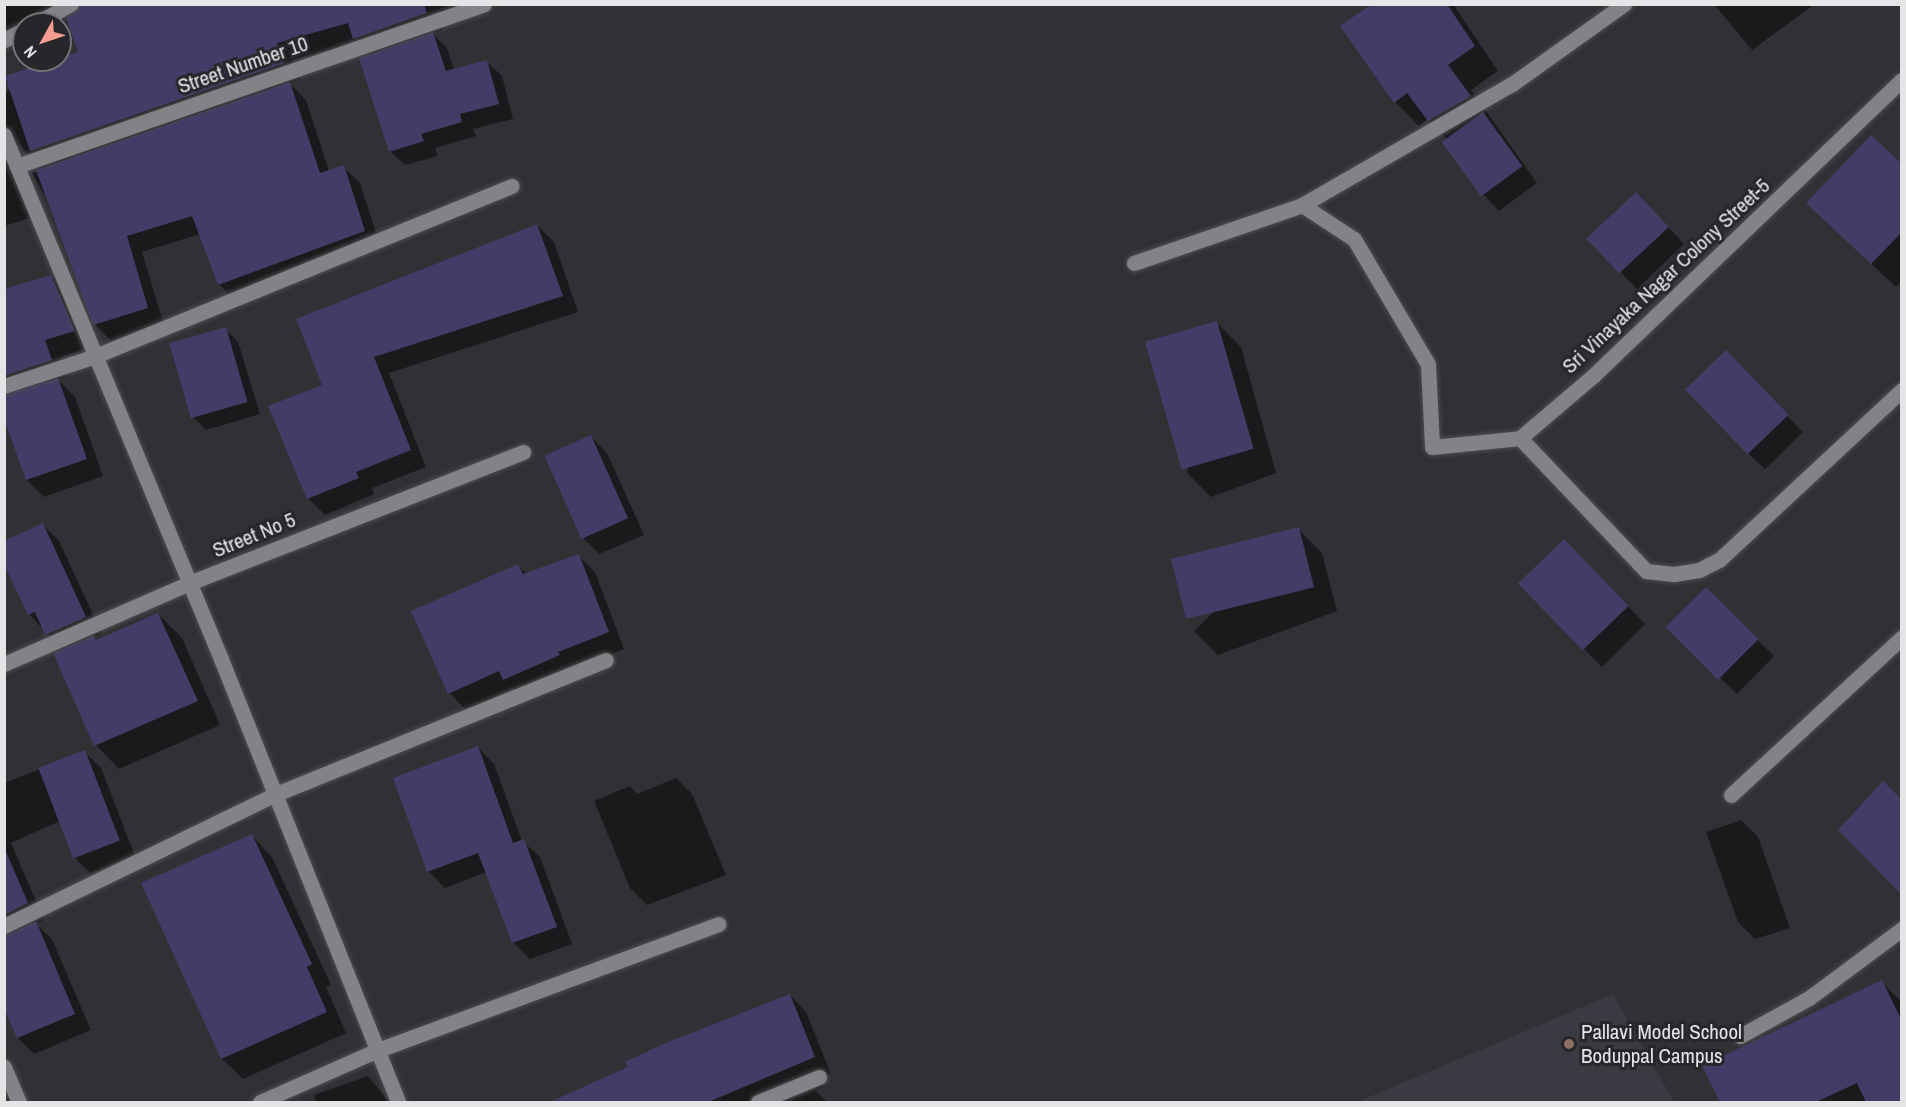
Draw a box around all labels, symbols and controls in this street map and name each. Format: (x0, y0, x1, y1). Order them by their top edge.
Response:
north arrow (12, 12, 72, 72)
street label: Street Number 10 (175, 31, 311, 99)
text: N (18, 42, 41, 63)
street label: Sri Vinayaka Nagar Colony Street-5 (1557, 173, 1775, 379)
street label: Street No 5 (209, 507, 299, 563)
place label: Pallavi Model School Boduppal Campus (1581, 1019, 1742, 1069)
marker: Pallavi Model School Boduppal Campus (1562, 1037, 1576, 1051)

